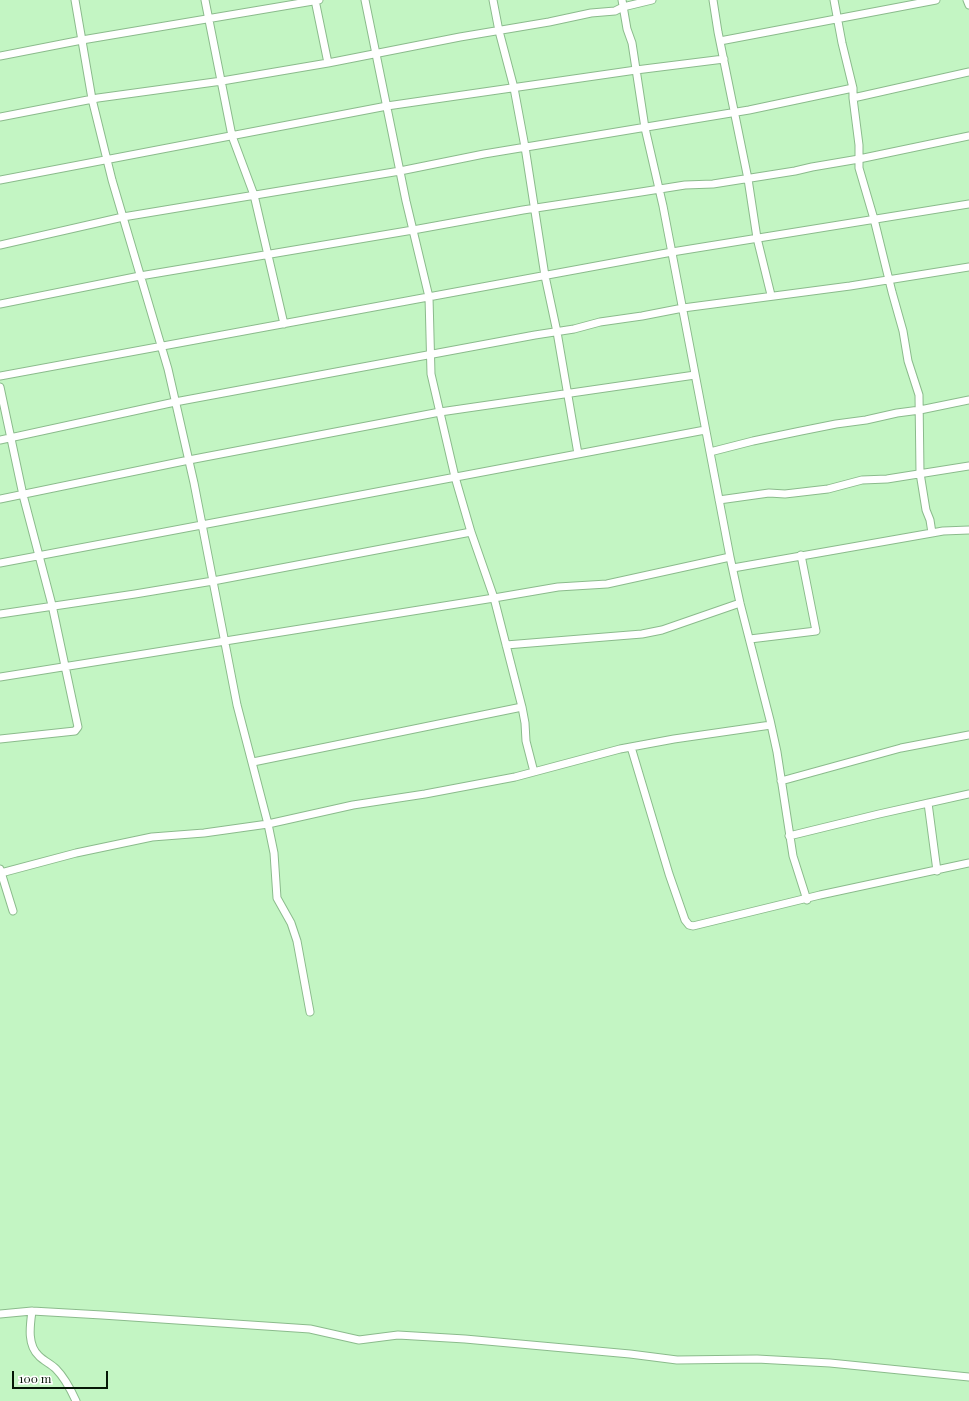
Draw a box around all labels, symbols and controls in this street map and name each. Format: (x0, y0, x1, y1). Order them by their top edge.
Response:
scale bar (14, 1363, 110, 1389)
text: 100 m (19, 1370, 51, 1386)

